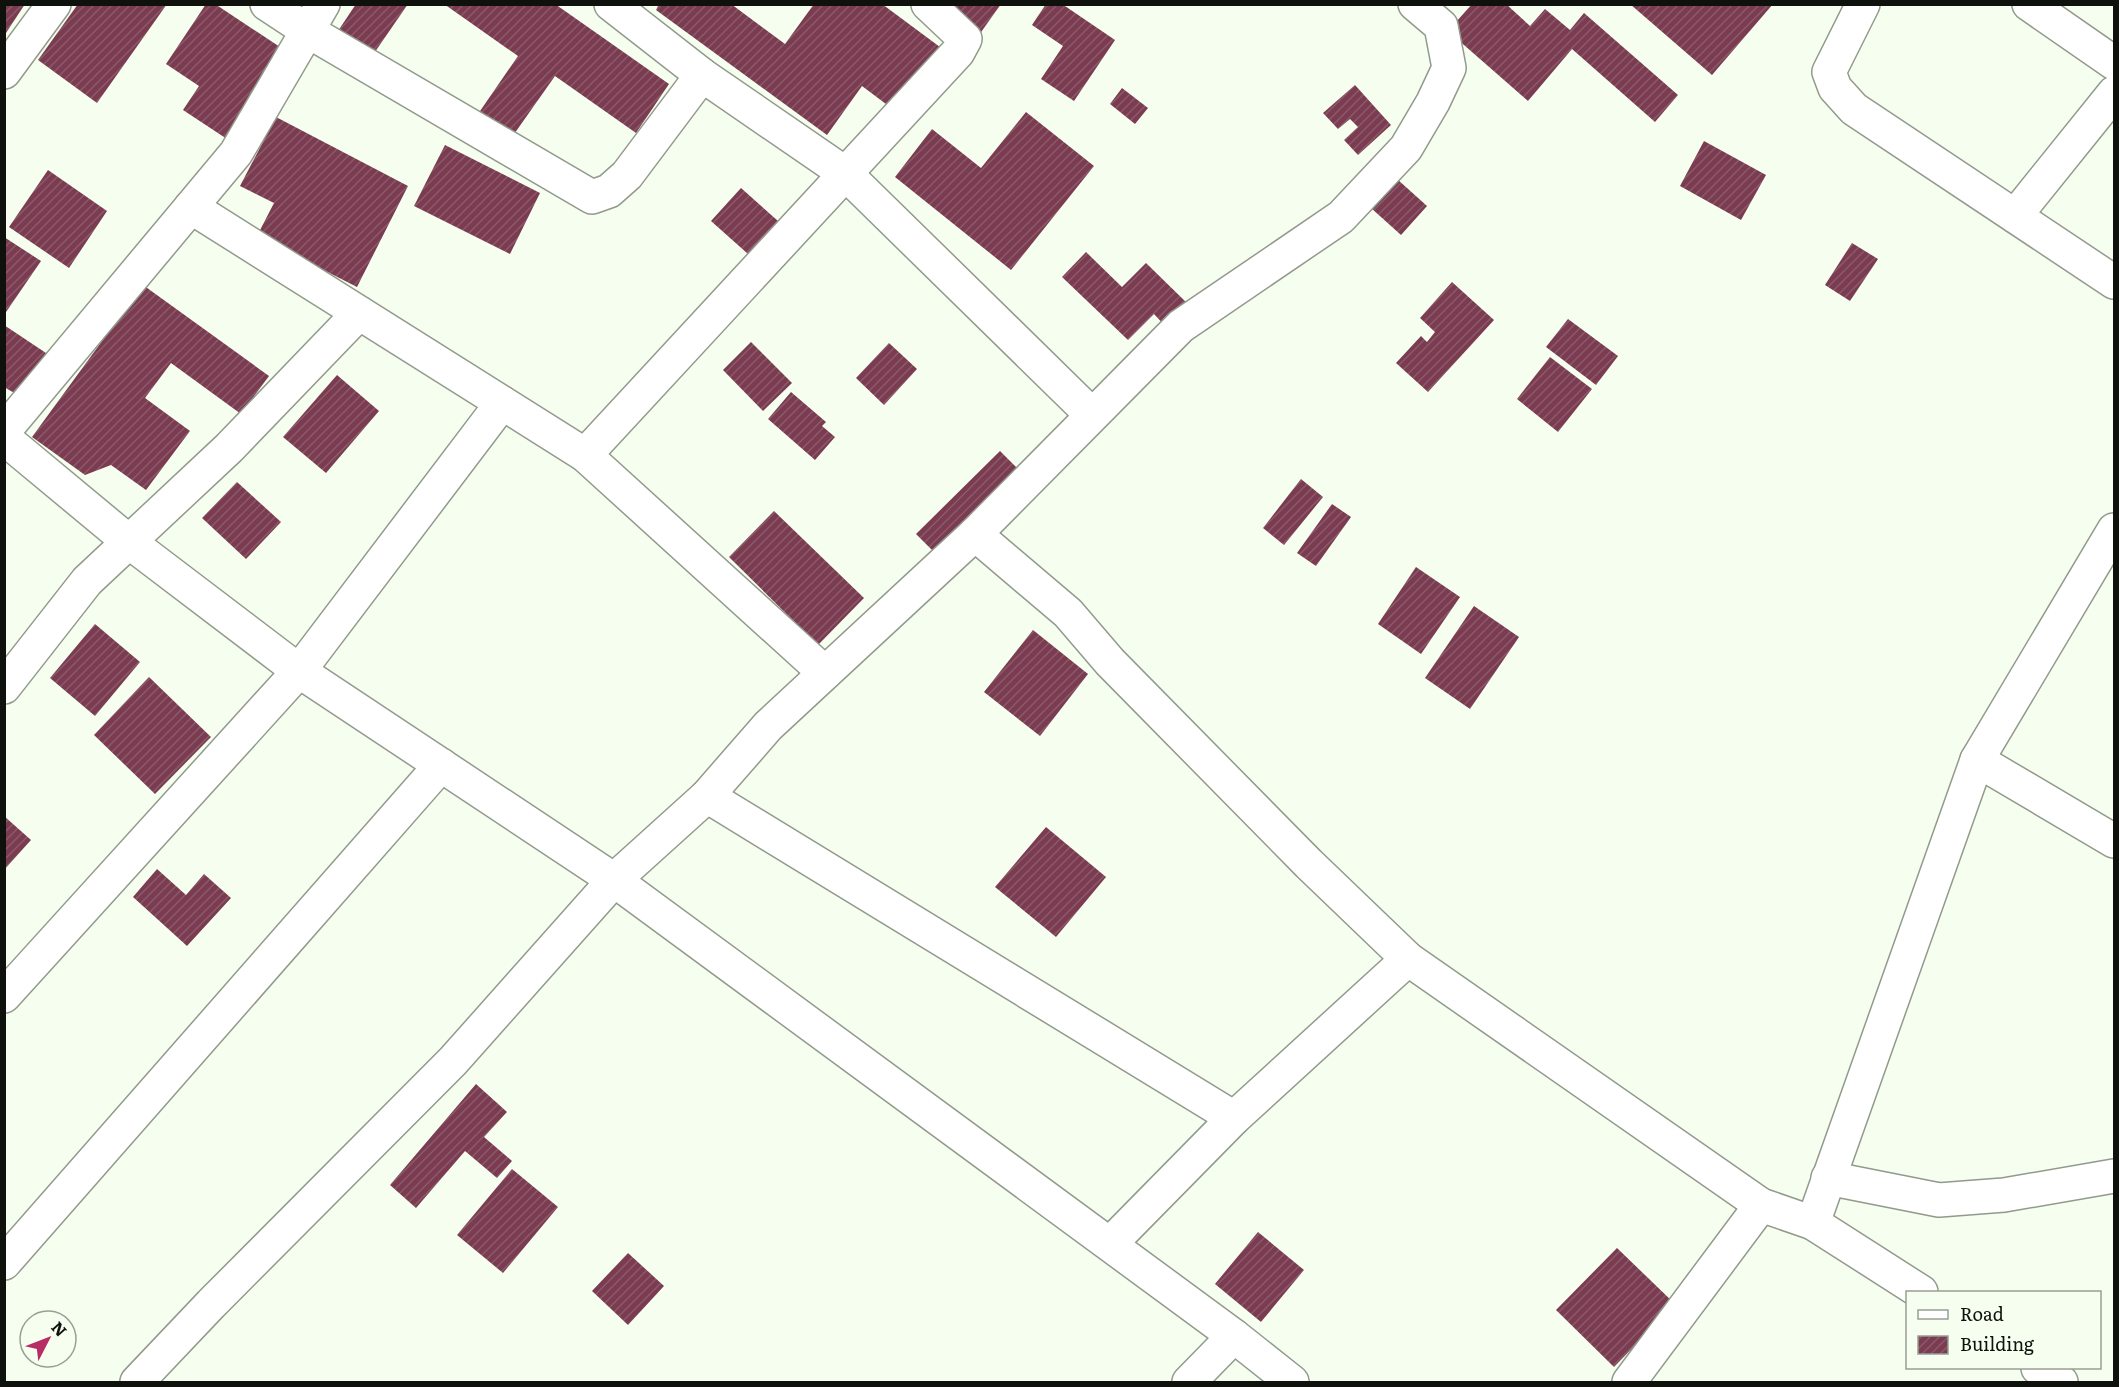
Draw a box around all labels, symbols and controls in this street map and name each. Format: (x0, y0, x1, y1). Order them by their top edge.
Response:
legend (1906, 1291, 2101, 1369)
text: Road (1960, 1300, 2004, 1327)
north arrow (18, 1309, 78, 1369)
text: N (46, 1315, 73, 1341)
text: Building (1960, 1330, 2035, 1357)

